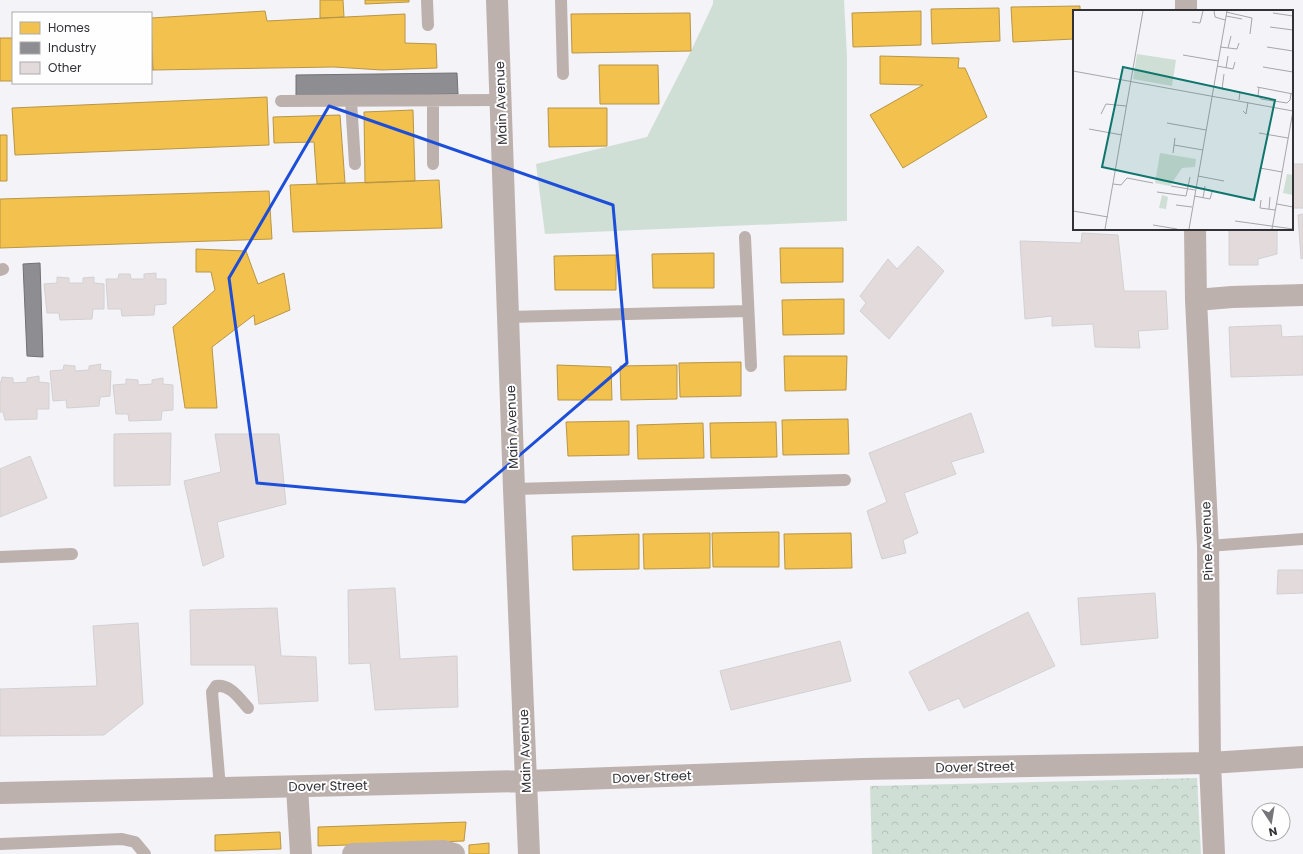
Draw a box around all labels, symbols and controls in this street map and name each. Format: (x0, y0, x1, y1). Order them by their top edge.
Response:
inset map (1073, 10, 1293, 230)
legend (12, 12, 152, 84)
text: Homes (48, 19, 90, 36)
text: Industry (48, 39, 97, 56)
text: Other (48, 59, 82, 76)
street label: Main Avenue (490, 61, 512, 145)
street label: Main Avenue (501, 385, 523, 469)
street label: Pine Avenue (1196, 501, 1218, 581)
street label: Main Avenue (514, 709, 536, 793)
street label: Dover Street (935, 757, 1015, 777)
street label: Dover Street (612, 766, 692, 788)
street label: Dover Street (288, 776, 368, 796)
north arrow (1251, 802, 1291, 842)
text: N (1267, 823, 1279, 840)

